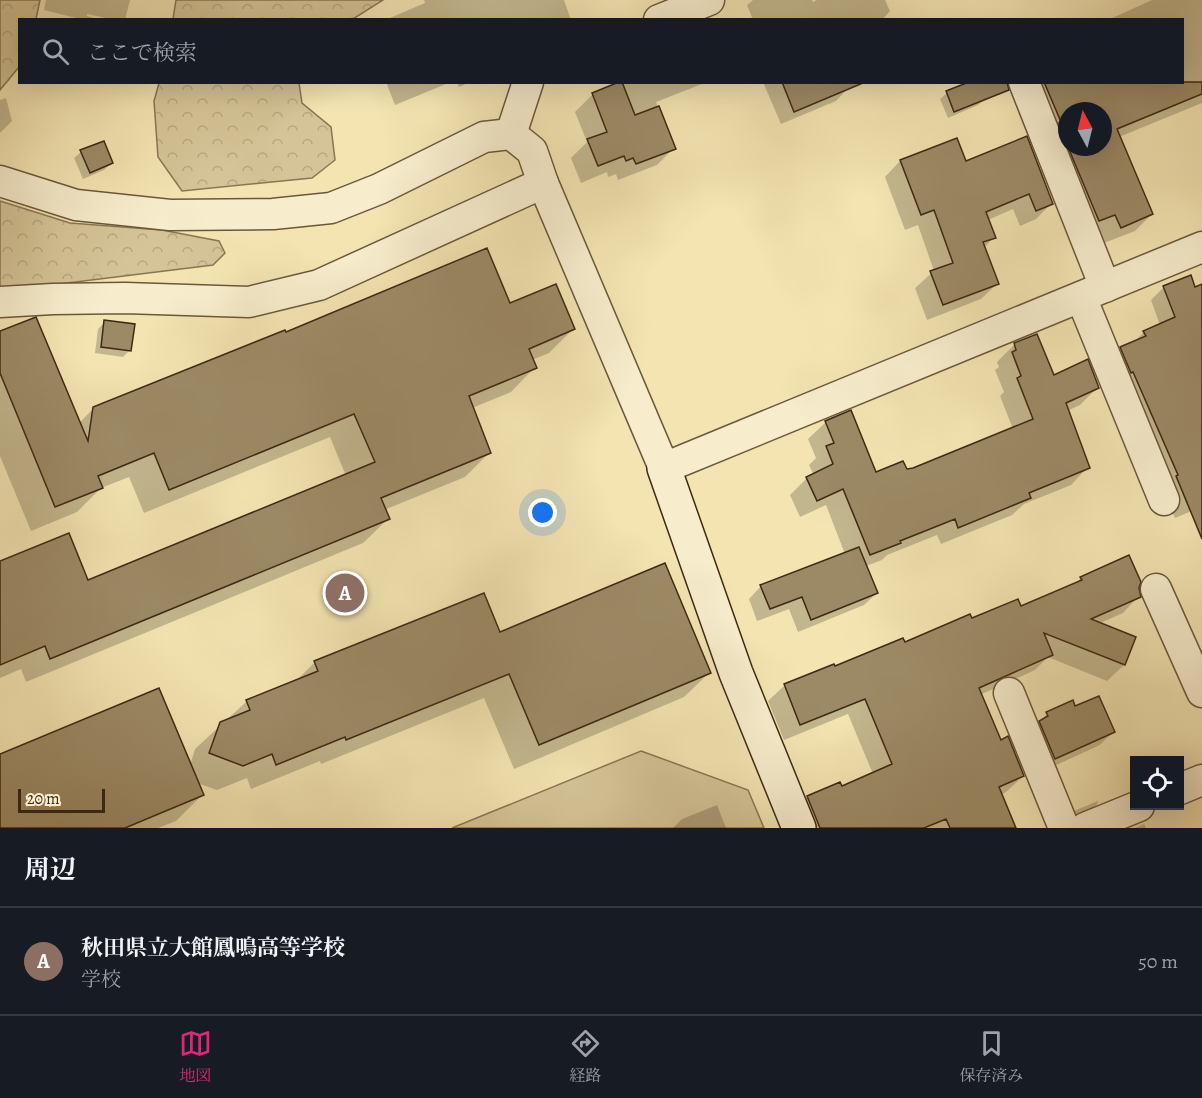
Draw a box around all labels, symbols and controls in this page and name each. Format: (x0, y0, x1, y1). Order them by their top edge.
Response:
search box (18, 18, 1184, 84)
icon: search (39, 35, 72, 68)
text: ここで検索 (87, 38, 197, 68)
north arrow (1058, 102, 1112, 156)
your location (528, 498, 557, 527)
pin: A (326, 570, 364, 616)
map controls (1130, 756, 1184, 810)
button: locate (1130, 756, 1184, 810)
scale bar (18, 786, 105, 814)
text: 20 m (27, 788, 60, 810)
text: 周辺 (24, 852, 76, 887)
text: 秋田県立大館鳳鳴高等学校 (81, 933, 345, 963)
text: A (37, 948, 50, 975)
text: 50 m (1138, 948, 1178, 975)
text: 学校 (81, 966, 121, 993)
tab: 地図 (179, 1027, 212, 1087)
tab: 経路 (569, 1027, 602, 1087)
tab: 保存済み (959, 1027, 1023, 1087)

